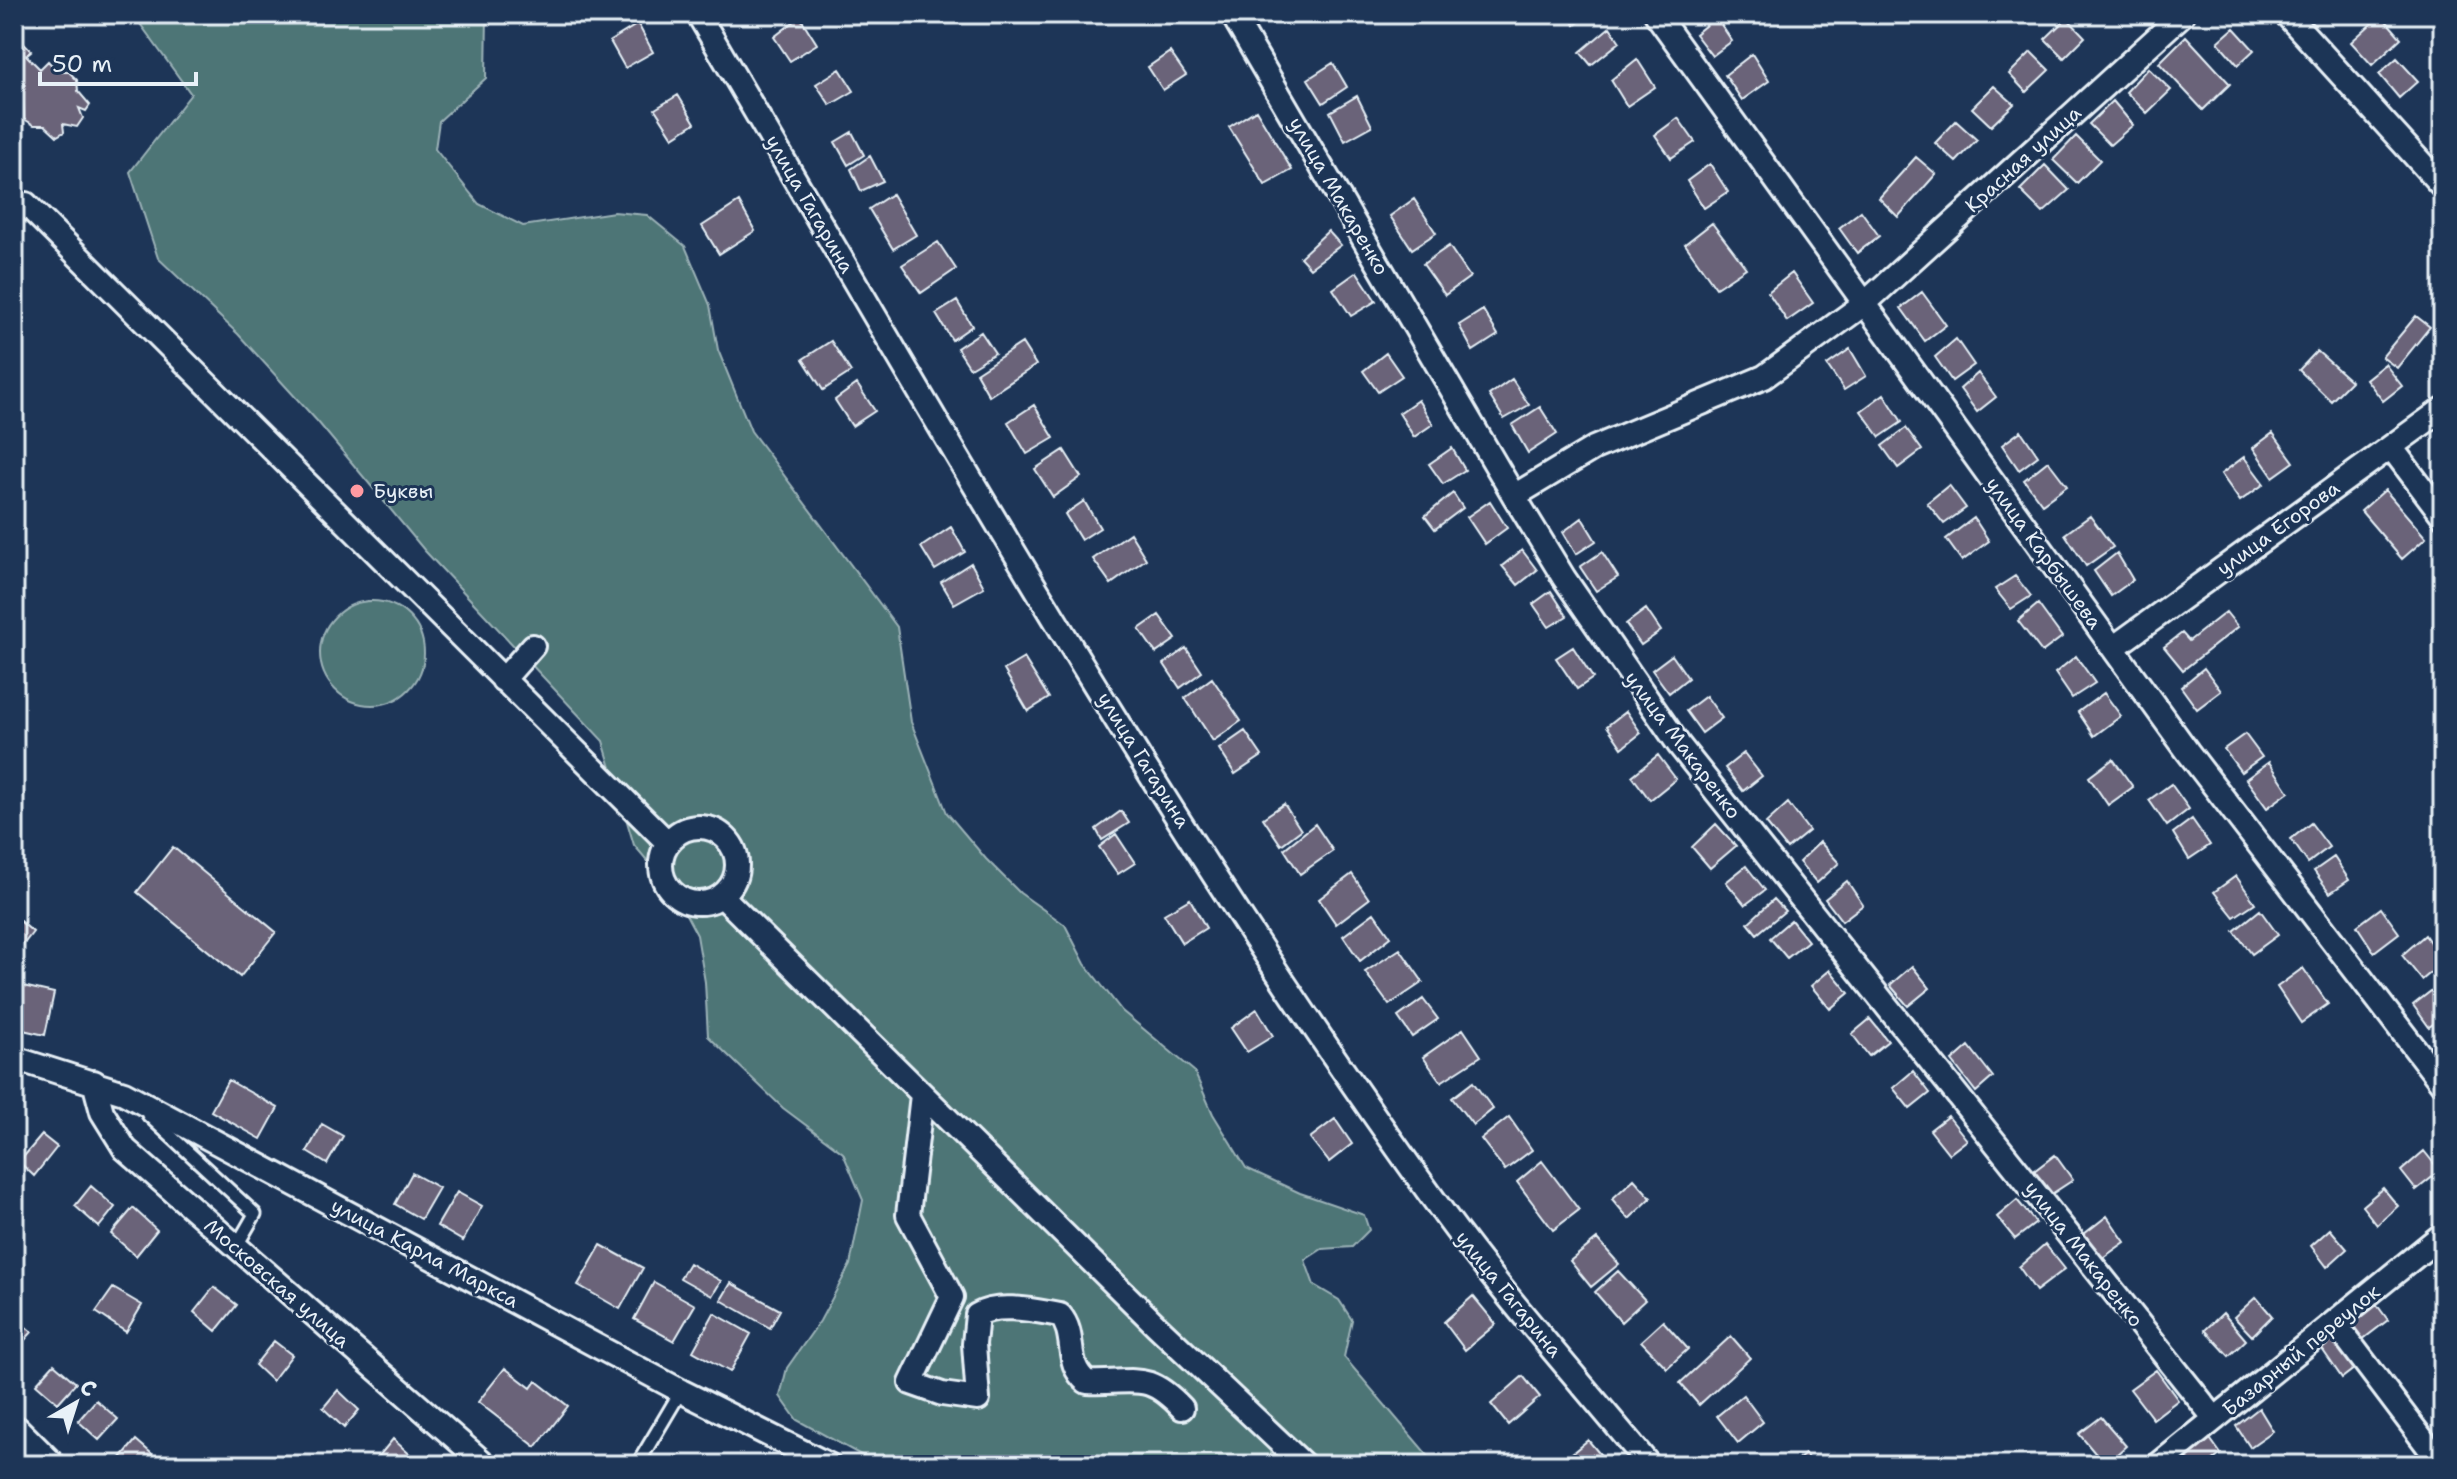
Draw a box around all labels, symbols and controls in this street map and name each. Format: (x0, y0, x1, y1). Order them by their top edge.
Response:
scale bar (40, 36, 196, 86)
text: 50 m (52, 48, 112, 80)
street label: Красная улица (1959, 100, 2087, 218)
street label: улица Макаренко (1283, 112, 1395, 280)
street label: улица Гагарина (760, 130, 860, 278)
street label: улица Карбышева (1980, 472, 2108, 635)
street label: улица Егорова (2211, 474, 2345, 581)
place label: Буквы (373, 478, 433, 504)
marker: Буквы (348, 482, 366, 500)
street label: улица Макаренко (1619, 666, 1747, 824)
street label: улица Гагарина (1092, 687, 1197, 833)
street label: улица Макаренко (2019, 1176, 2149, 1332)
street label: улица Карла Маркса (327, 1192, 524, 1314)
street label: Московская улица (199, 1213, 356, 1354)
street label: улица Гагарина (1450, 1225, 1568, 1363)
street label: Базарный переулок (2217, 1278, 2385, 1422)
north arrow (36, 1363, 116, 1443)
text: С (74, 1372, 103, 1403)

